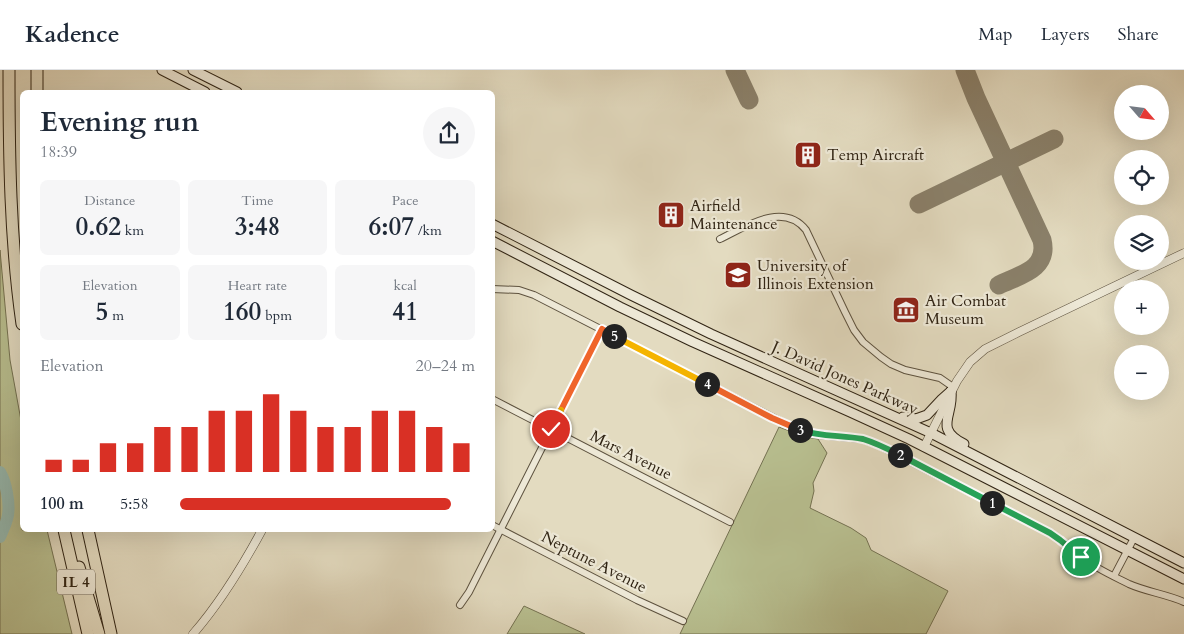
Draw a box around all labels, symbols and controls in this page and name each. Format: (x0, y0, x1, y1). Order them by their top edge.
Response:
text: Kadence (25, 18, 120, 51)
text: Map (978, 22, 1013, 47)
text: Layers (1041, 22, 1090, 47)
text: Share (1118, 22, 1159, 47)
north arrow (1114, 85, 1169, 140)
map controls (1114, 85, 1169, 400)
text: Evening run (40, 103, 199, 141)
button: share (423, 107, 475, 159)
building icon: Temp Aircraft (793, 140, 823, 170)
text: 18:39 (40, 141, 77, 163)
place label: Temp Aircraft (827, 144, 924, 166)
button: locate (1114, 150, 1169, 205)
text: Distance (84, 191, 135, 210)
text: Time (241, 191, 274, 210)
text: Pace (392, 191, 419, 210)
place label: Airfield Maintenance (690, 195, 778, 235)
building icon: Airfield Maintenance (656, 200, 686, 230)
text: 0.62 (75, 210, 121, 244)
text: 3:48 (235, 210, 280, 244)
text: 6:07 (369, 210, 414, 244)
button: layers (1114, 215, 1169, 270)
text: km (121, 221, 144, 240)
text: /km (414, 221, 442, 240)
place label: University of Illinois Extension (757, 255, 874, 295)
school or university icon: University of Illinois Extension (723, 260, 753, 290)
text: Elevation (82, 276, 138, 295)
text: Heart rate (228, 276, 287, 295)
text: kcal (393, 276, 417, 295)
button: + (1114, 280, 1169, 335)
place label: Air Combat Museum (925, 290, 1006, 330)
text: 5 (96, 295, 108, 329)
text: 160 (223, 295, 261, 329)
text: 41 (392, 295, 418, 329)
museum icon: Air Combat Museum (891, 295, 921, 325)
text: m (108, 306, 124, 325)
text: bpm (261, 306, 292, 325)
pin: 5 (602, 324, 626, 348)
text: 5 (611, 327, 618, 346)
street label: J. David Jones Parkway (766, 335, 922, 420)
button: − (1114, 345, 1169, 400)
text: Elevation (40, 355, 104, 377)
text: 20–24 m (416, 355, 475, 377)
pin: 4 (694, 372, 720, 396)
text: 4 (704, 375, 711, 394)
pin (530, 408, 572, 450)
icon: check (537, 415, 565, 443)
pin: 3 (788, 418, 812, 442)
text: 3 (797, 421, 804, 440)
street label: Mars Avenue (586, 425, 676, 485)
pin: 2 (888, 442, 912, 468)
text: 2 (897, 446, 904, 465)
pin: 1 (980, 490, 1004, 516)
text: 100 m (40, 493, 84, 515)
text: 5:58 (120, 493, 149, 515)
text: 1 (989, 494, 996, 513)
street label: Neptune Avenue (537, 526, 651, 598)
pin (1060, 536, 1102, 578)
icon: arrive (1067, 543, 1095, 571)
road number: IL 4 (57, 570, 95, 594)

